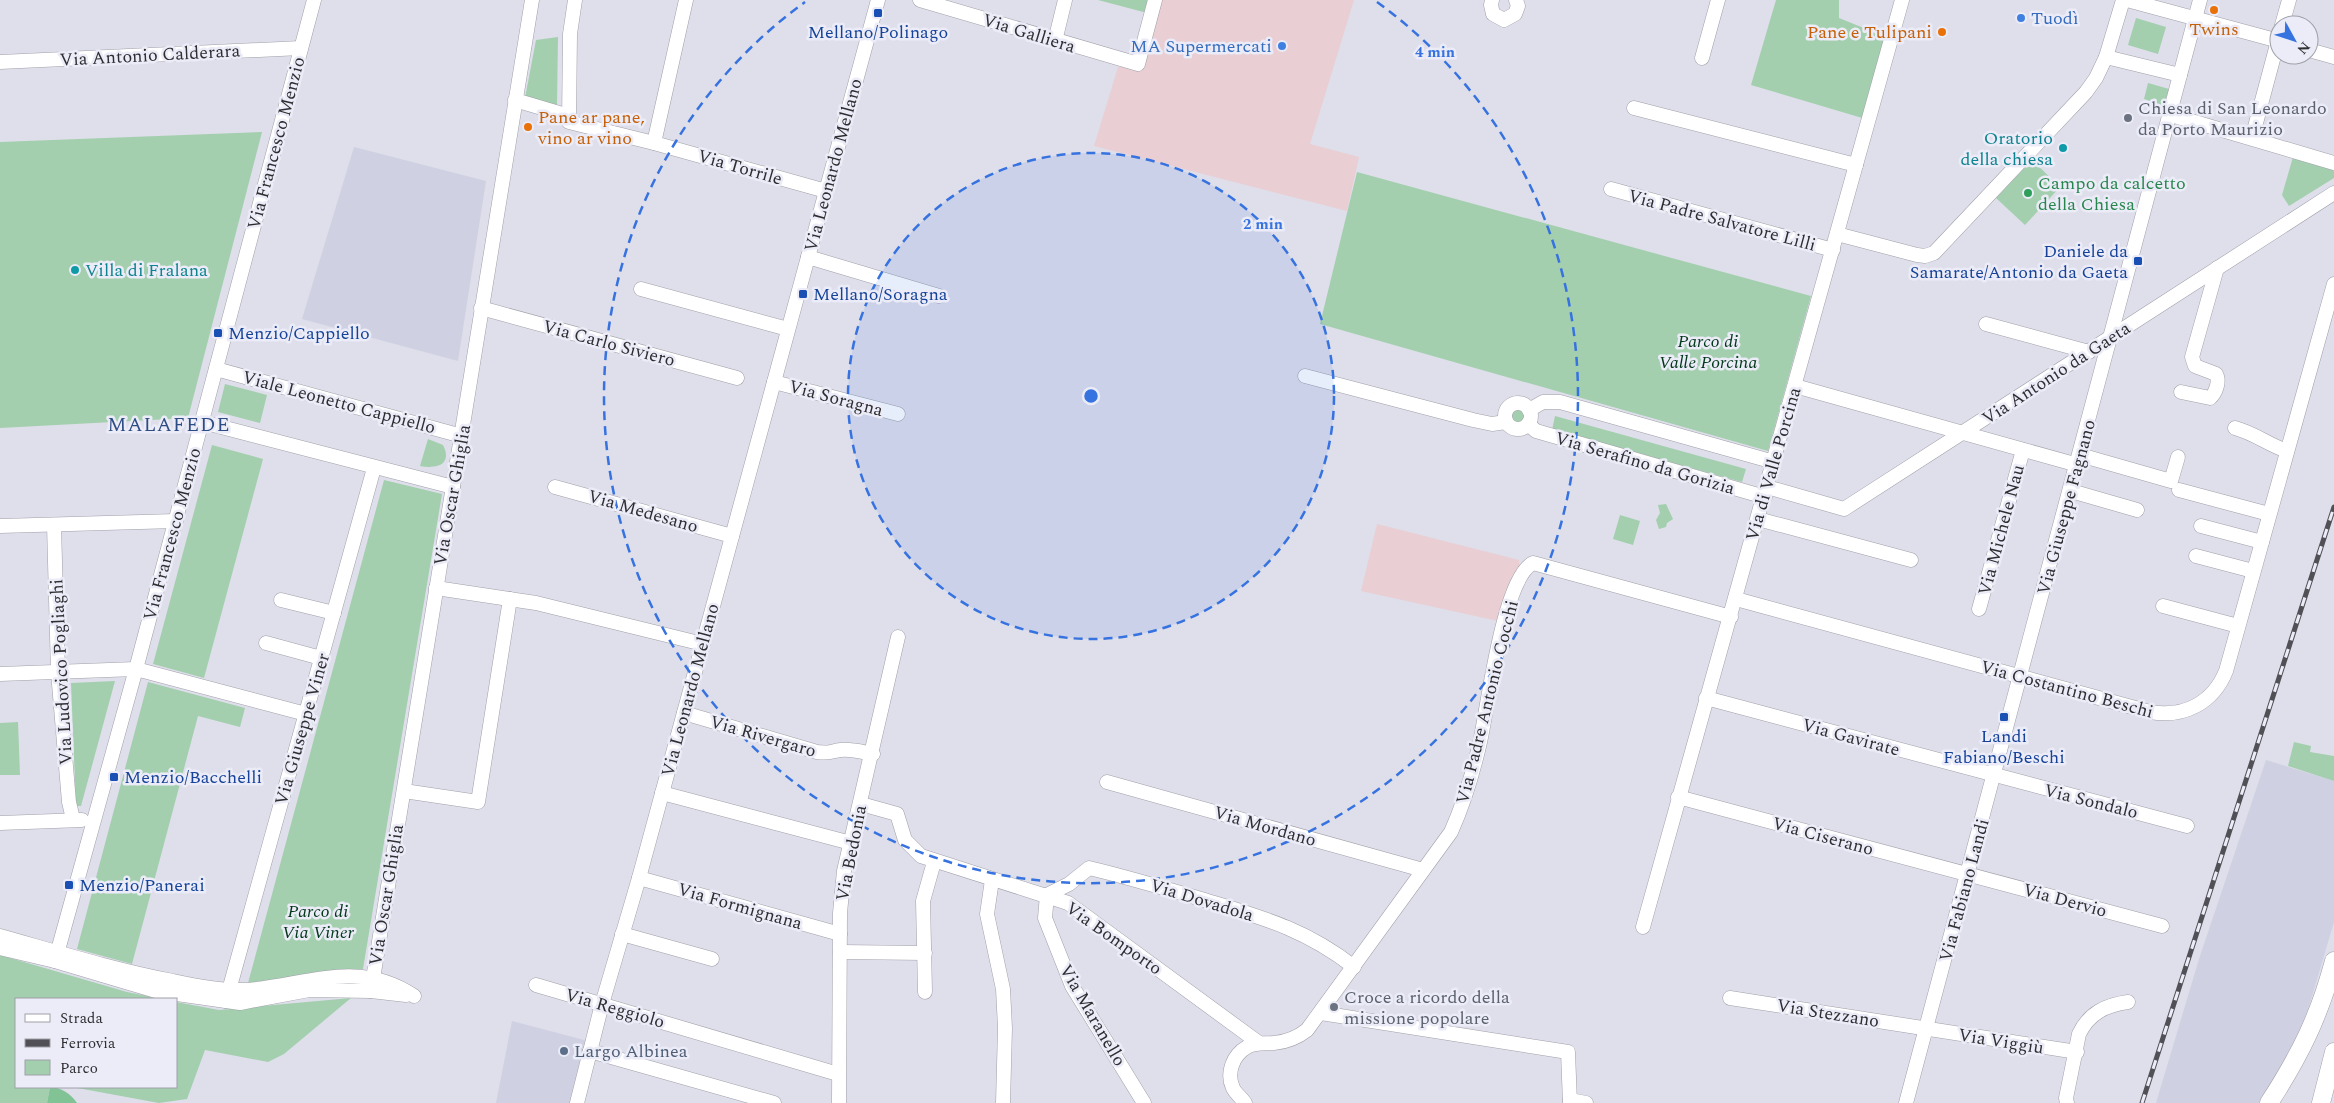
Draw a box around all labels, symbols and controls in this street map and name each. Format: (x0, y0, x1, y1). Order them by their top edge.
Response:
marker: Twins (2208, 4, 2220, 16)
place label: Tuodì (2031, 5, 2079, 32)
marker: Mellano/Polinago (872, 7, 884, 19)
street label: Via Galliera (979, 7, 1079, 60)
marker: Tuodì (2015, 12, 2027, 24)
north arrow (2269, 15, 2319, 65)
place label: Twins (2189, 16, 2239, 43)
place label: Mellano/Polinago (808, 19, 948, 46)
place label: Pane e Tulipani (1807, 19, 1932, 46)
marker: Pane e Tulipani (1936, 26, 1948, 38)
place label: MA Supermercati (1130, 33, 1272, 60)
street label: Via Antonio Calderara (59, 37, 241, 74)
text: N (2292, 37, 2315, 59)
marker: MA Supermercati (1276, 40, 1288, 52)
text: 4 min (1415, 41, 1455, 64)
street label: Via Francesco Menzio (240, 54, 313, 232)
street label: Via Leonardo Mellano (797, 76, 870, 255)
place label: Chiesa di San Leonardo da Porto Maurizio (2138, 95, 2327, 143)
place label: Pane ar pane, vino ar vino (537, 104, 645, 152)
marker: Chiesa di San Leonardo da Porto Maurizio (2122, 112, 2134, 124)
marker: Pane ar pane, vino ar vino (522, 121, 534, 133)
place label: Oratorio della chiesa (1960, 125, 2053, 173)
street label: Via Torrile (694, 142, 785, 192)
marker: Oratorio della chiesa (2057, 142, 2069, 154)
place label: Campo da calcetto della Chiesa (2038, 170, 2186, 218)
street label: Via Padre Salvatore Lilli (1625, 182, 1819, 259)
marker: Campo da calcetto della Chiesa (2022, 187, 2034, 199)
text: 2 min (1243, 213, 1283, 236)
place label: Daniele da Samarate/Antonio da Gaeta (1910, 238, 2128, 286)
marker: Daniele da Samarate/Antonio da Gaeta (2132, 255, 2144, 267)
place label: Villa di Fralana (85, 257, 208, 284)
marker: Villa di Fralana (69, 264, 81, 276)
place label: Mellano/Soragna (813, 281, 948, 308)
marker: Mellano/Soragna (797, 288, 809, 300)
street label: Via Carlo Siviero (540, 313, 678, 374)
street label: Via Antonio da Gaeta (1977, 315, 2136, 432)
place label: Menzio/Cappiello (228, 320, 370, 347)
marker: Menzio/Cappiello (212, 327, 224, 339)
park label: Parco di Valle Porcina (1659, 328, 1757, 376)
street label: Viale Leonetto Cappiello (239, 364, 439, 441)
street label: Via Soragna (786, 373, 886, 424)
street label: Via di Valle Porcina (1739, 384, 1808, 544)
centre of rings (1082, 387, 1100, 405)
district label: MALAFEDE (107, 410, 231, 440)
street label: Via Giuseppe Fagnano (2030, 416, 2103, 598)
street label: Via Oscar Ghiglia (427, 422, 478, 568)
street label: Via Serafino da Gorizia (1552, 425, 1738, 502)
street label: Via Francesco Menzio (136, 445, 209, 623)
street label: Via Michele Nau (1971, 462, 2032, 599)
street label: Via Medesano (584, 483, 701, 540)
street label: Via Ludovico Pogliaghi (43, 578, 80, 766)
street label: Via Padre Antonio Cocchi (1449, 597, 1526, 807)
street label: Via Leonardo Mellano (654, 601, 727, 780)
street label: Via Giuseppe Viner (268, 650, 337, 808)
street label: Via Costantino Beschi (1977, 653, 2156, 726)
street label: Via Rivergaro (706, 708, 819, 765)
street label: Via Gavirate (1799, 711, 1903, 764)
marker: Landi Fabiano/Beschi (1998, 711, 2010, 723)
place label: Landi Fabiano/Beschi (1943, 723, 2065, 771)
place label: Menzio/Bacchelli (124, 764, 262, 791)
marker: Menzio/Bacchelli (108, 771, 120, 783)
street label: Via Sondalo (2041, 777, 2141, 826)
street label: Via Mordano (1210, 799, 1319, 854)
street label: Via Bedonia (829, 802, 874, 904)
street label: Via Ciserano (1769, 810, 1876, 863)
street label: Via Fabiano Landi (1932, 816, 1997, 965)
street label: Via Oscar Ghiglia (362, 822, 411, 968)
place label: Menzio/Panerai (79, 872, 205, 899)
street label: Via Dovadola (1147, 872, 1257, 929)
street label: Via Formignana (674, 876, 806, 937)
street label: Via Dervio (2020, 876, 2110, 925)
marker: Menzio/Panerai (63, 879, 75, 891)
street label: Via Bomporto (1060, 895, 1168, 982)
park label: Parco di Via Viner (282, 898, 355, 946)
street label: Via Maranello (1052, 959, 1133, 1071)
street label: Via Reggiolo (562, 981, 668, 1036)
place label: Croce a ricordo della missione popolare (1344, 984, 1510, 1032)
street label: Via Stezzano (1775, 992, 1881, 1035)
legend (15, 998, 178, 1088)
marker: Croce a ricordo della missione popolare (1328, 1001, 1340, 1013)
text: Strada (60, 1007, 103, 1030)
street label: Via Viggiù (1956, 1021, 2046, 1062)
text: Ferrovia (60, 1032, 116, 1055)
place label: Largo Albinea (574, 1038, 688, 1065)
marker: Largo Albinea (558, 1045, 570, 1057)
text: Parco (60, 1057, 98, 1080)

